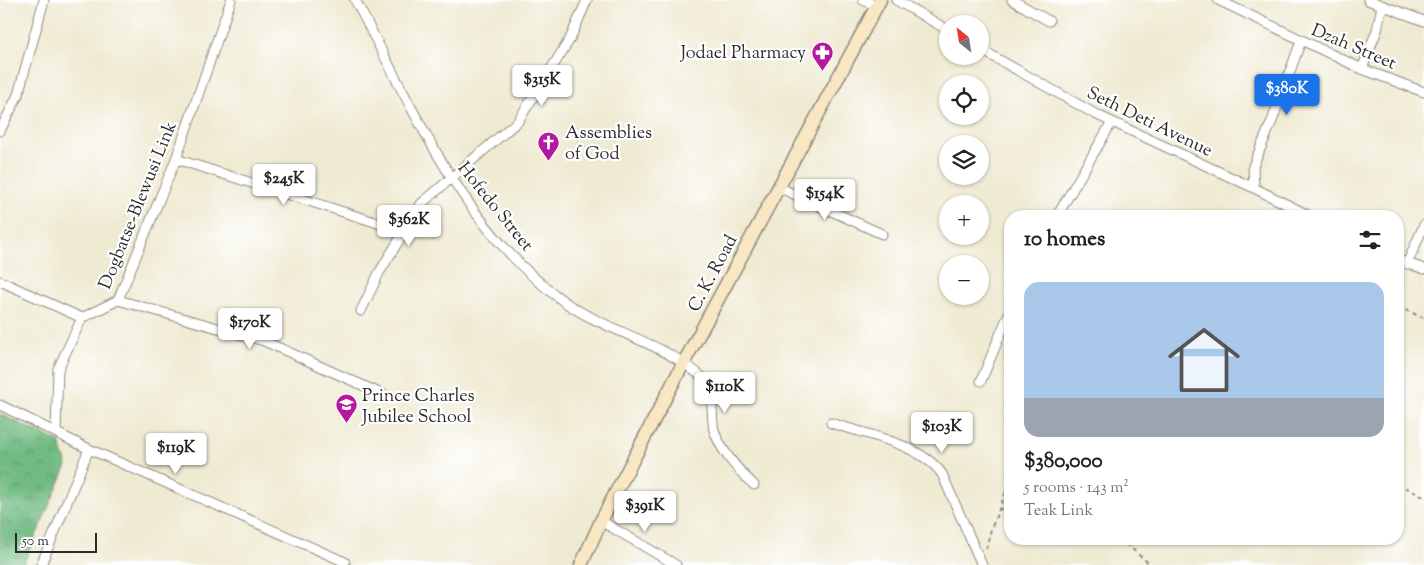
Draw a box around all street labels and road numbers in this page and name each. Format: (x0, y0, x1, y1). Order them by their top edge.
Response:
street label: Dzah Street (1307, 18, 1400, 77)
street label: Seth Deti Avenue (1082, 81, 1217, 165)
street label: Dogbatse-Blewusi Link (93, 118, 184, 294)
street label: Hofedo Street (450, 157, 539, 258)
street label: C. K. Road (683, 231, 745, 317)

